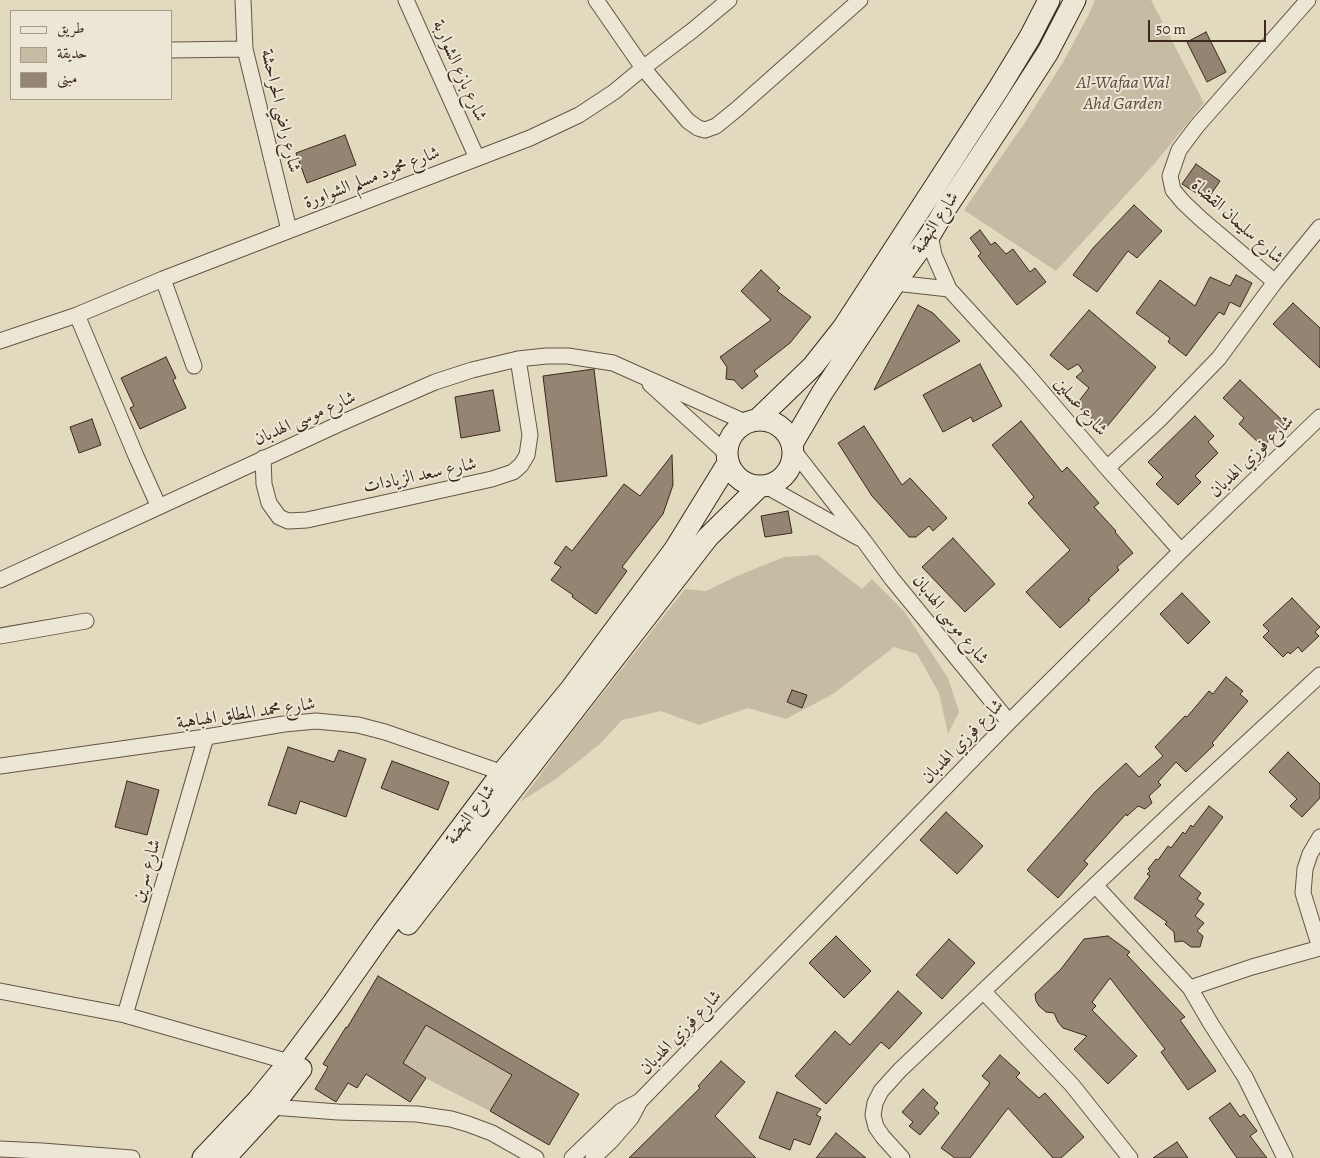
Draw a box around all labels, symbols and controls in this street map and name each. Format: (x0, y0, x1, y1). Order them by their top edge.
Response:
legend (10, 10, 172, 100)
scale bar (1150, 10, 1268, 42)
street label: شارع بازع الشواربة (427, 17, 491, 125)
text: طريق (57, 18, 84, 38)
text: 50 m (1156, 19, 1186, 39)
text: حديقة (57, 43, 87, 63)
street label: شارع راضي الحراحشة (255, 47, 305, 175)
text: مبنى (57, 68, 77, 88)
park label: Al-Wafaa Wal Ahd Garden (1077, 73, 1169, 116)
street label: شارع محمود مسلم الشواورة (301, 142, 443, 214)
street label: شارع سليمان القضاة (1186, 175, 1288, 269)
street label: شارع النهضة (908, 188, 964, 258)
street label: شارع عسلين (1049, 373, 1111, 441)
street label: شارع موسى الهدبان (251, 387, 359, 451)
street label: شارع فوزي الهدبان (1205, 411, 1299, 503)
street label: شارع سعد الزيادات (361, 453, 479, 499)
street label: شارع موسى الهدبان (907, 571, 993, 669)
street label: شارع محمد المطلق الهباهبة (175, 694, 317, 734)
street label: شارع فوزي الهدبان (917, 695, 1009, 789)
street label: شارع النهضة (441, 781, 501, 849)
street label: شارع سرين (128, 837, 166, 905)
street label: شارع فوزي الهدبان (635, 986, 727, 1080)

